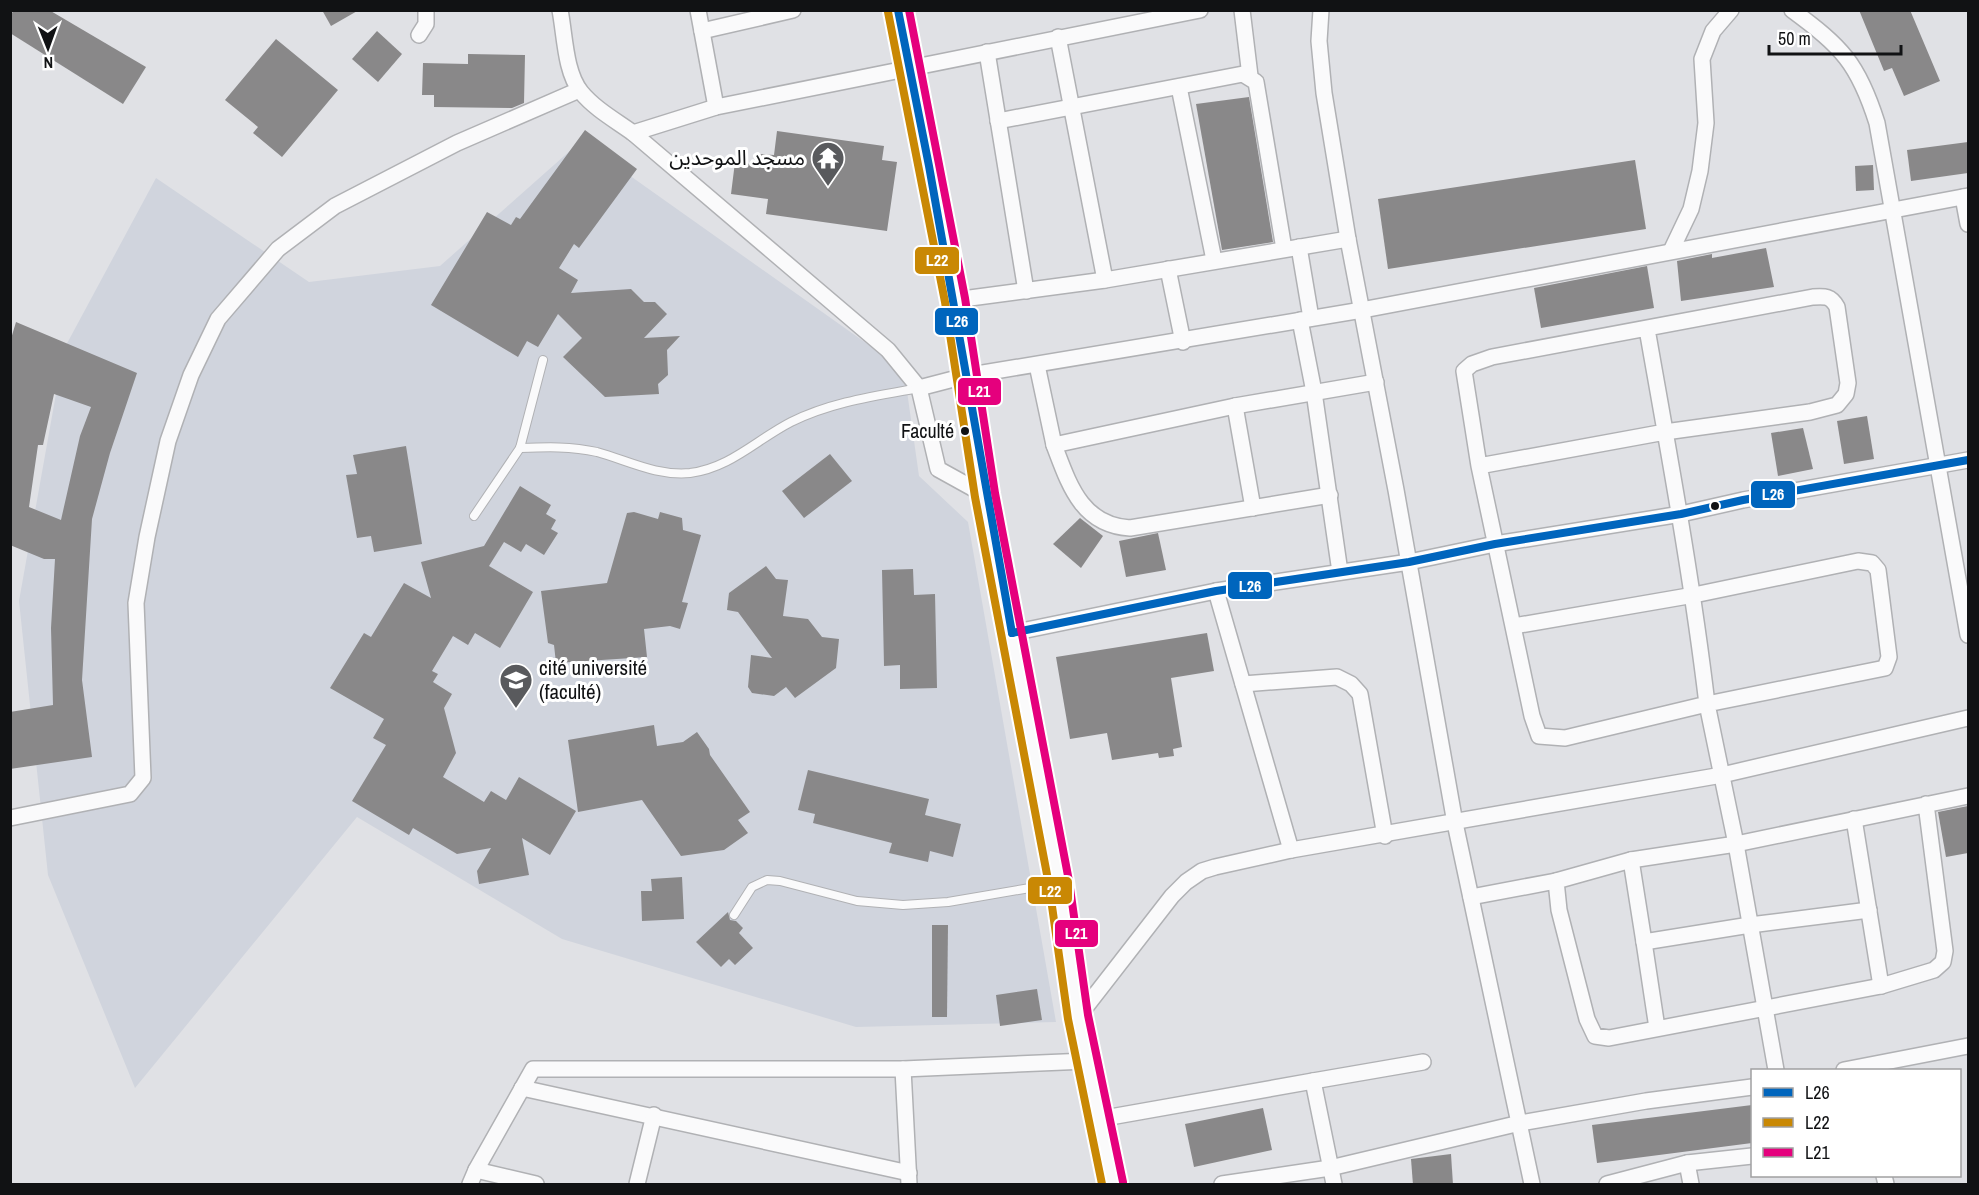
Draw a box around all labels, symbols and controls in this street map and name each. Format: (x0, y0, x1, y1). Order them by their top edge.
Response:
north arrow (18, 18, 78, 78)
scale bar (1769, 18, 1901, 56)
text: 50 m (1778, 26, 1811, 51)
text: N (43, 52, 53, 74)
temple icon: مسجد الموحدين (810, 140, 846, 187)
place label: مسجد الموحدين (669, 143, 805, 172)
line badge: L22 (914, 246, 960, 275)
text: L22 (926, 249, 948, 271)
line badge: L26 (934, 307, 979, 336)
text: L26 (946, 310, 968, 332)
line badge: L21 (957, 377, 1002, 406)
text: L21 (968, 380, 991, 402)
place label: Faculté (901, 417, 954, 444)
marker: Faculté (959, 425, 971, 437)
line badge: L26 (1750, 480, 1796, 509)
text: L26 (1762, 483, 1784, 505)
unlabelled marker (1709, 500, 1721, 512)
line badge: L26 (1227, 571, 1273, 600)
text: L26 (1239, 575, 1261, 597)
place label: cité université (faculté) (539, 653, 647, 706)
school or university icon: cité université (faculté) (498, 662, 534, 709)
line badge: L22 (1027, 876, 1073, 905)
text: L22 (1039, 880, 1061, 902)
line badge: L21 (1054, 919, 1099, 948)
text: L21 (1065, 922, 1088, 944)
legend (1751, 1069, 1961, 1177)
text: L26 (1805, 1080, 1830, 1105)
text: L22 (1805, 1110, 1830, 1135)
text: L21 (1805, 1140, 1830, 1165)

